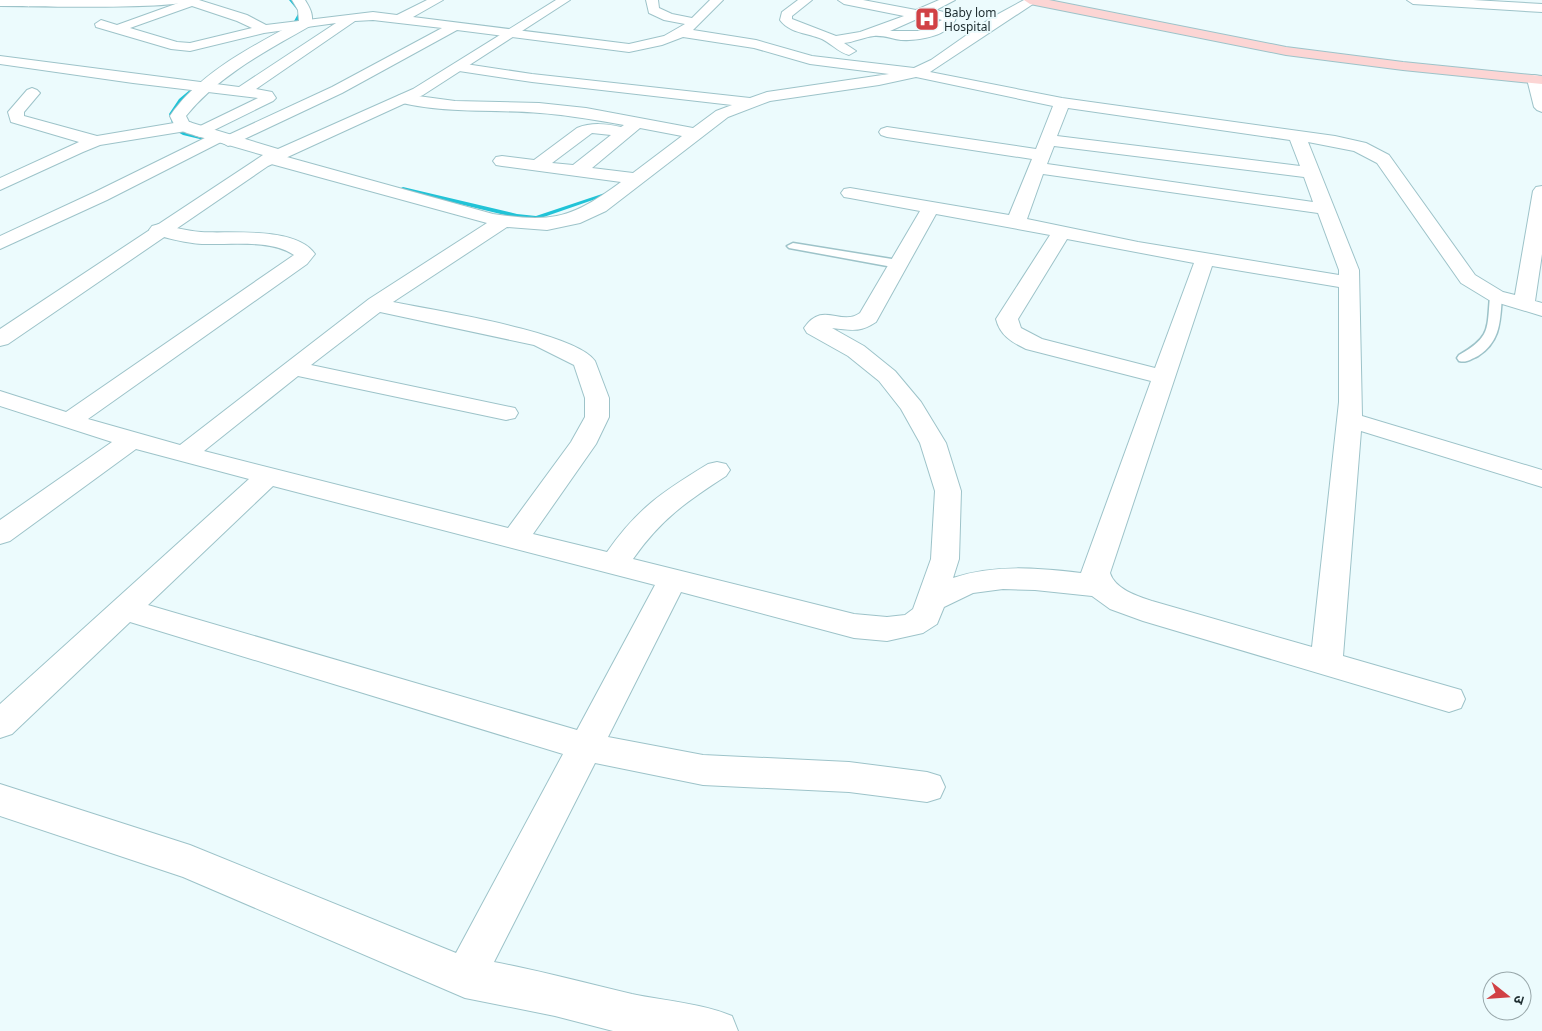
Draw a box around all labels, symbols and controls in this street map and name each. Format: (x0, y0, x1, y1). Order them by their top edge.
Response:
place label: Baby lom Hospital (944, 4, 997, 35)
hospital icon: Baby lom Hospital (914, 6, 940, 32)
north arrow (1482, 971, 1532, 1021)
text: उ (1509, 993, 1530, 1007)

